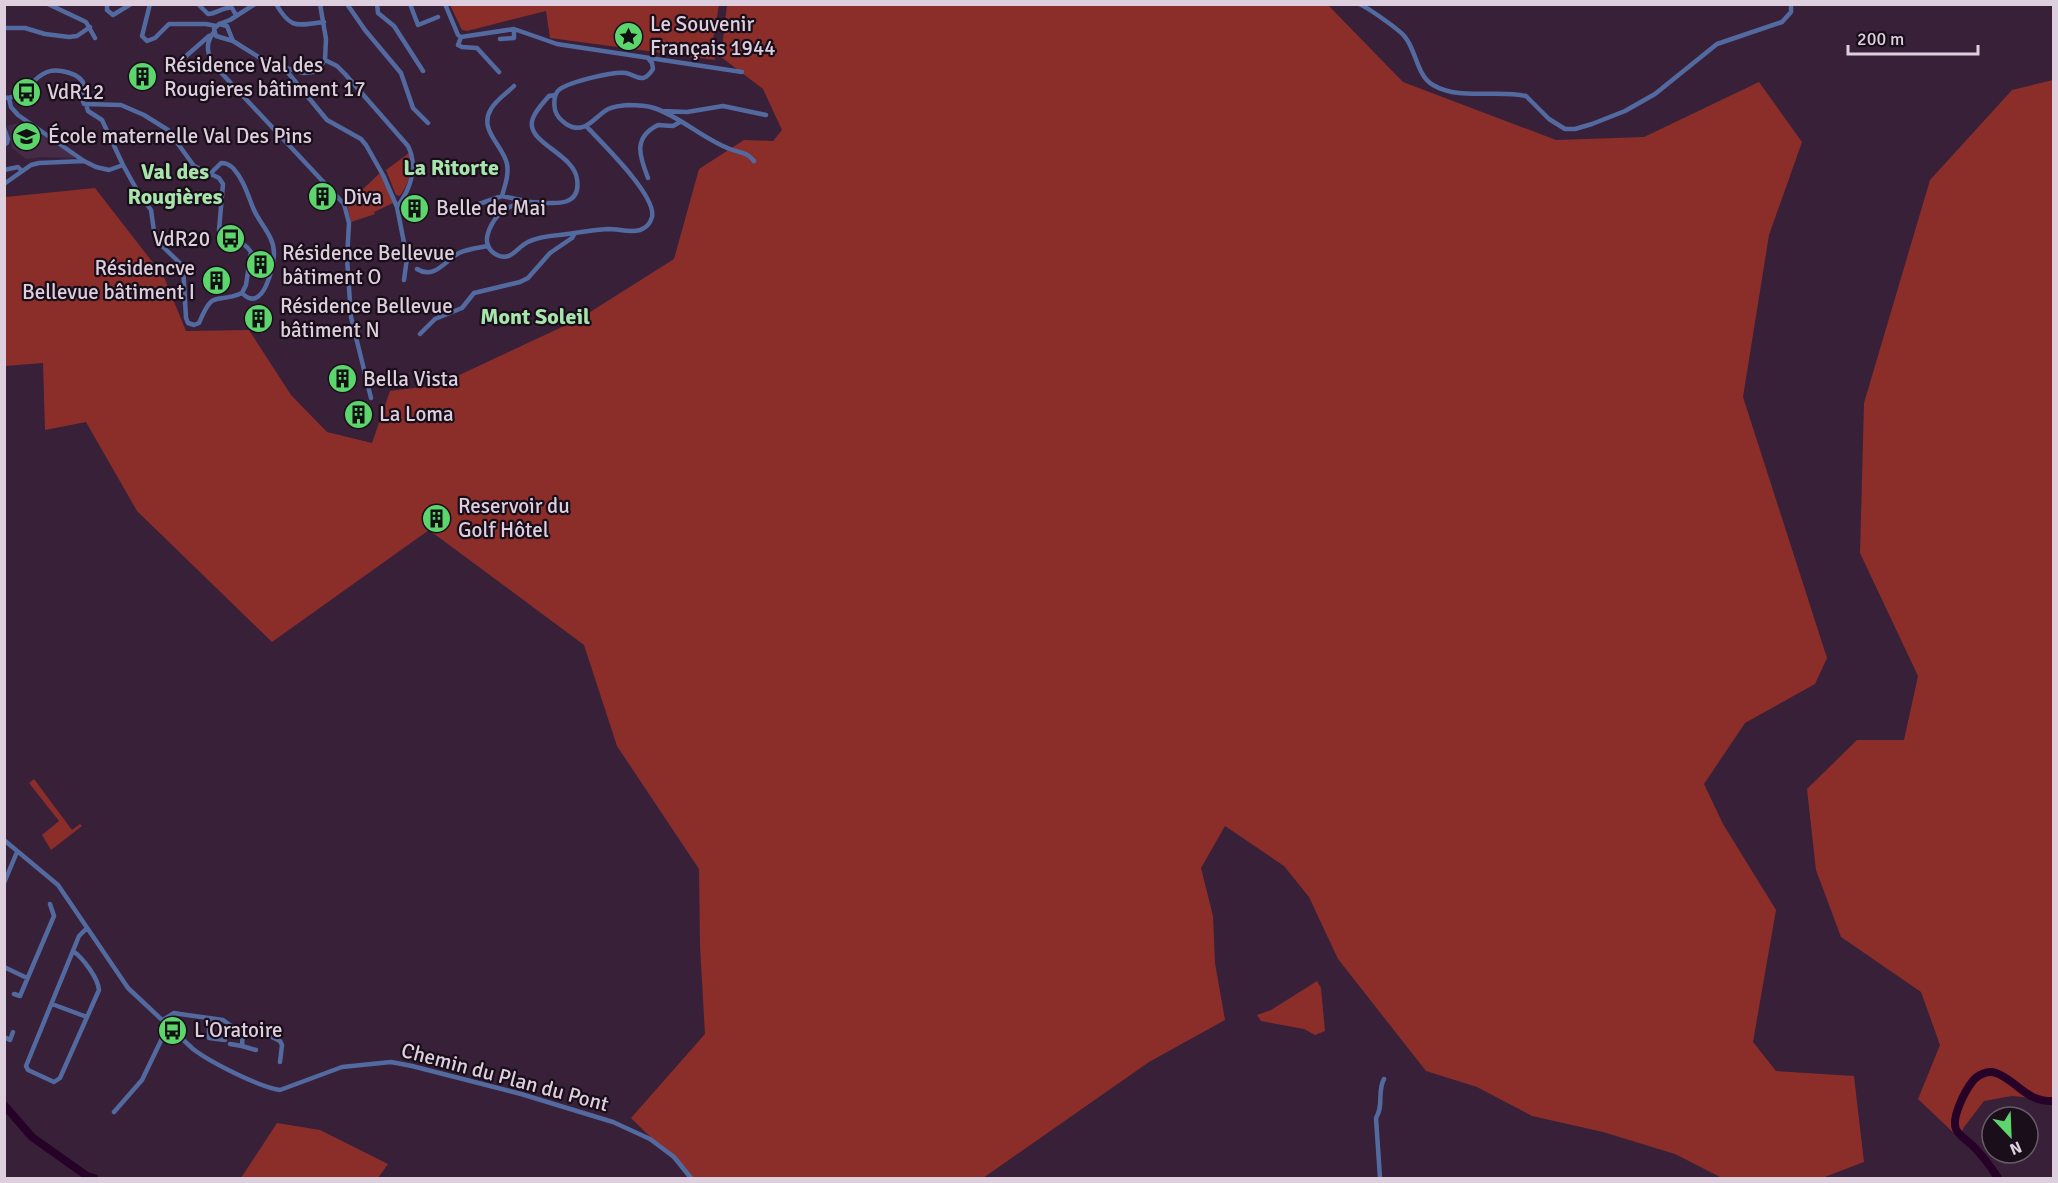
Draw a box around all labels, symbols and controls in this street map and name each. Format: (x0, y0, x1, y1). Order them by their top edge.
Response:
place label: Le Souvenir Français 1944 (650, 11, 776, 61)
scale bar (1848, 18, 1978, 56)
place icon: Le Souvenir Français 1944 (613, 20, 645, 52)
text: 200 m (1857, 28, 1904, 50)
place label: Résidence Val des Rougieres bâtiment 17 (164, 52, 366, 102)
building icon: Résidence Val des Rougieres bâtiment 17 (127, 61, 159, 93)
bus stop icon: VdR12 (10, 76, 42, 108)
place label: VdR12 (47, 79, 104, 105)
school or university icon: École maternelle Val Des Pins (11, 120, 43, 152)
place label: École maternelle Val Des Pins (48, 123, 312, 149)
district label: La Ritorte (403, 154, 499, 181)
district label: Val des Rougières (127, 158, 223, 210)
building icon: Diva (306, 181, 338, 213)
place label: Diva (343, 184, 382, 210)
building icon: Belle de Mai (399, 192, 431, 224)
place label: Belle de Mai (436, 195, 546, 221)
bus stop icon: VdR20 (215, 223, 247, 255)
place label: VdR20 (153, 226, 210, 252)
place label: Résidence Bellevue bâtiment O (282, 240, 455, 290)
building icon: Résidence Bellevue bâtiment O (245, 249, 277, 281)
place label: Résidencve Bellevue bâtiment I (22, 255, 195, 305)
building icon: Résidencve Bellevue bâtiment I (200, 264, 232, 296)
place label: Résidence Bellevue bâtiment N (280, 293, 453, 343)
building icon: Résidence Bellevue bâtiment N (243, 302, 275, 334)
district label: Mont Soleil (480, 303, 590, 330)
building icon: Bella Vista (326, 363, 358, 395)
place label: Bella Vista (363, 366, 459, 392)
building icon: La Loma (342, 398, 374, 430)
place label: La Loma (379, 401, 454, 427)
place label: Reservoir du Golf Hôtel (458, 493, 570, 543)
building icon: Reservoir du Golf Hôtel (421, 502, 453, 534)
bus stop icon: L'Oratoire (157, 1014, 189, 1046)
place label: L'Oratoire (194, 1017, 283, 1043)
street label: Chemin du Plan du Pont (399, 1037, 611, 1117)
north arrow (1980, 1105, 2040, 1165)
text: N (2006, 1137, 2025, 1159)

